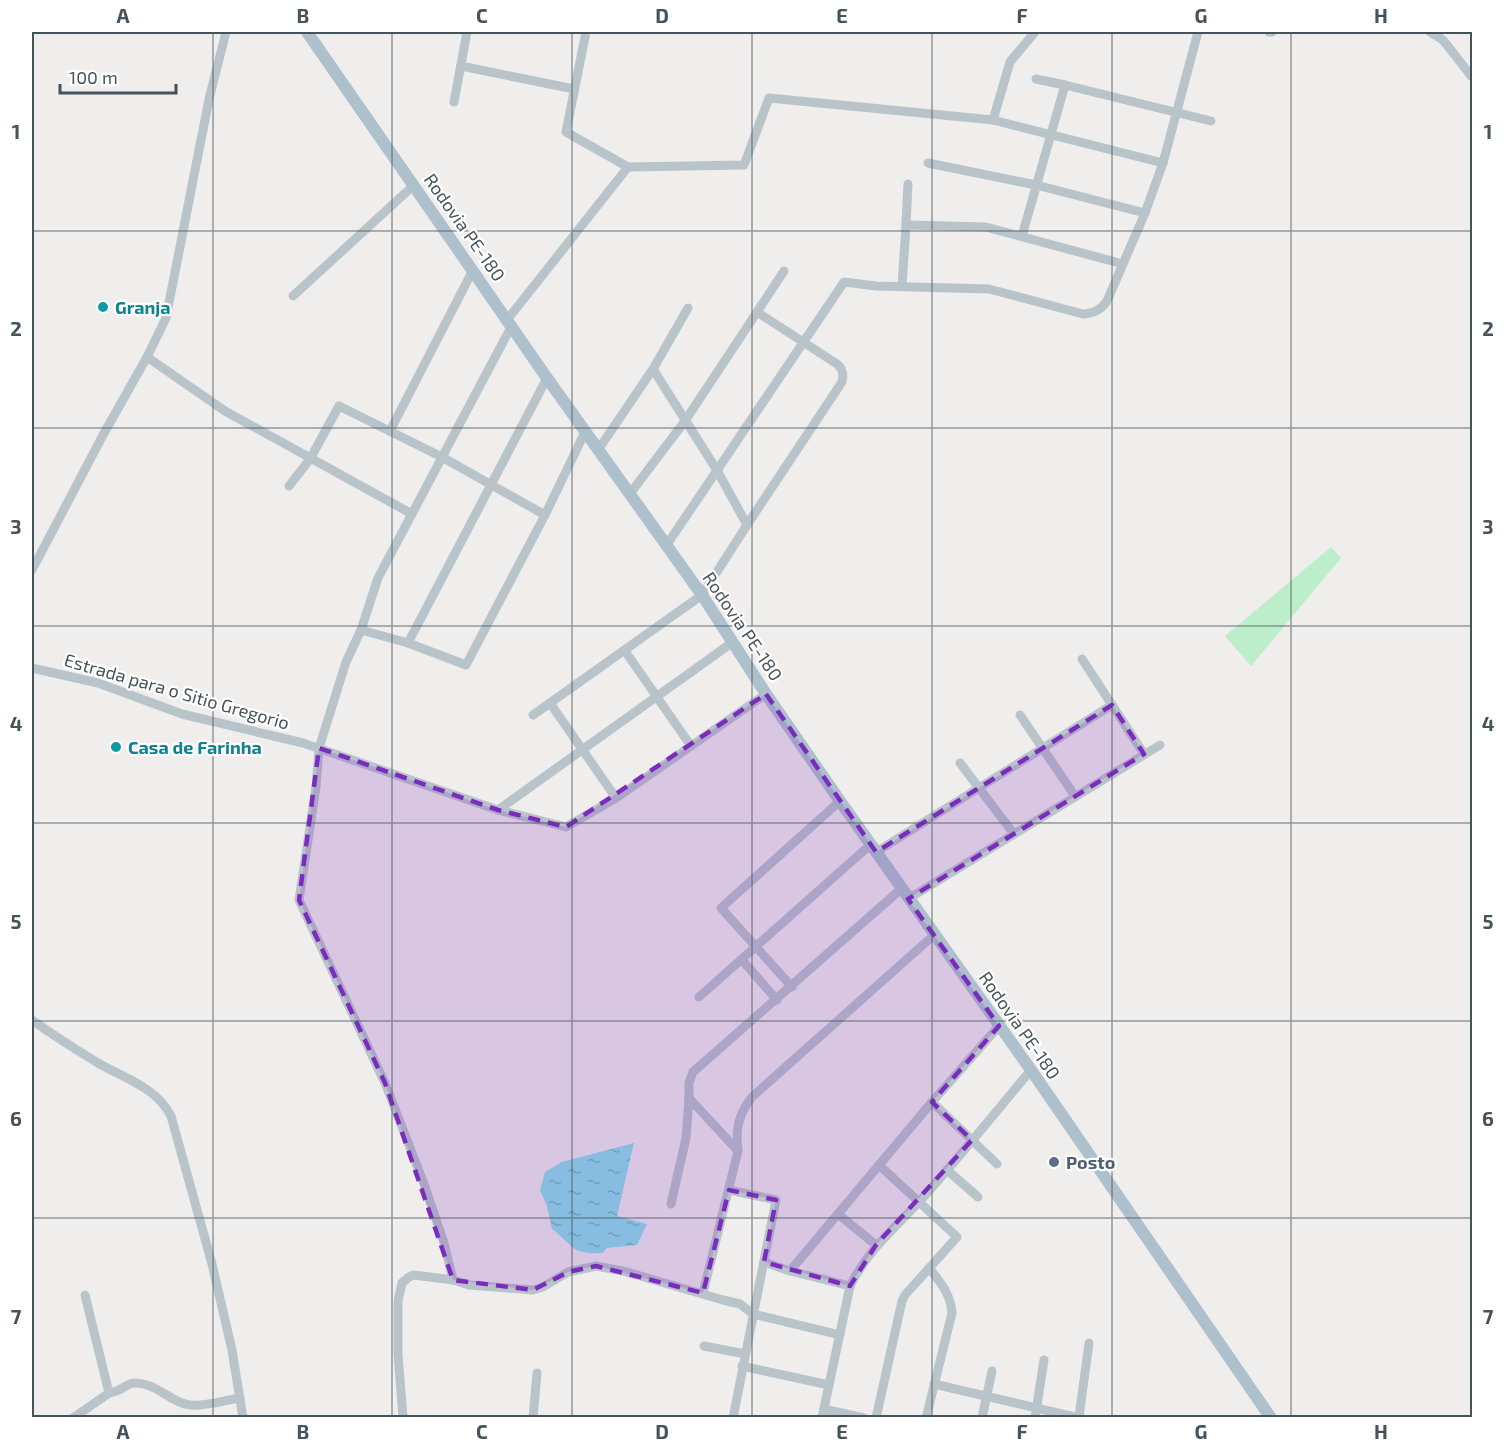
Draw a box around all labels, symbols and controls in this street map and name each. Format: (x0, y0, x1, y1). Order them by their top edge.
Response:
text: A (116, 3, 130, 27)
text: B (297, 3, 309, 27)
text: C (476, 3, 488, 27)
text: D (655, 3, 669, 27)
text: E (836, 3, 848, 27)
text: F (1016, 3, 1028, 27)
text: G (1195, 3, 1207, 27)
text: H (1374, 3, 1388, 27)
scale bar (60, 57, 176, 95)
text: 100 m (69, 66, 118, 88)
text: 1 (12, 119, 20, 143)
text: 1 (1484, 119, 1492, 143)
street label: Rodovia PE-180 (420, 169, 510, 285)
place label: Granja (115, 296, 171, 318)
marker: Granja (96, 300, 110, 314)
text: 2 (10, 316, 22, 340)
text: 2 (1482, 316, 1494, 340)
text: 3 (10, 514, 22, 538)
text: 3 (1482, 514, 1494, 538)
street label: Rodovia PE-180 (698, 567, 788, 685)
street label: Estrada para o Sitio Gregorio (62, 648, 292, 734)
text: 4 (10, 711, 23, 735)
text: 4 (1482, 711, 1495, 735)
place label: Casa de Farinha (128, 736, 262, 758)
marker: Casa de Farinha (109, 740, 123, 754)
text: 5 (10, 909, 22, 933)
text: 5 (1482, 909, 1494, 933)
street label: Rodovia PE-180 (975, 967, 1065, 1083)
text: 6 (10, 1106, 22, 1130)
text: 6 (1482, 1106, 1494, 1130)
place label: Posto (1066, 1151, 1115, 1173)
marker: Posto (1047, 1155, 1061, 1169)
text: 7 (11, 1304, 22, 1328)
text: 7 (1483, 1304, 1494, 1328)
text: A (116, 1419, 130, 1443)
text: B (297, 1419, 309, 1443)
text: C (476, 1419, 488, 1443)
text: D (655, 1419, 669, 1443)
text: E (836, 1419, 848, 1443)
text: F (1016, 1419, 1028, 1443)
text: G (1195, 1419, 1207, 1443)
text: H (1374, 1419, 1388, 1443)

